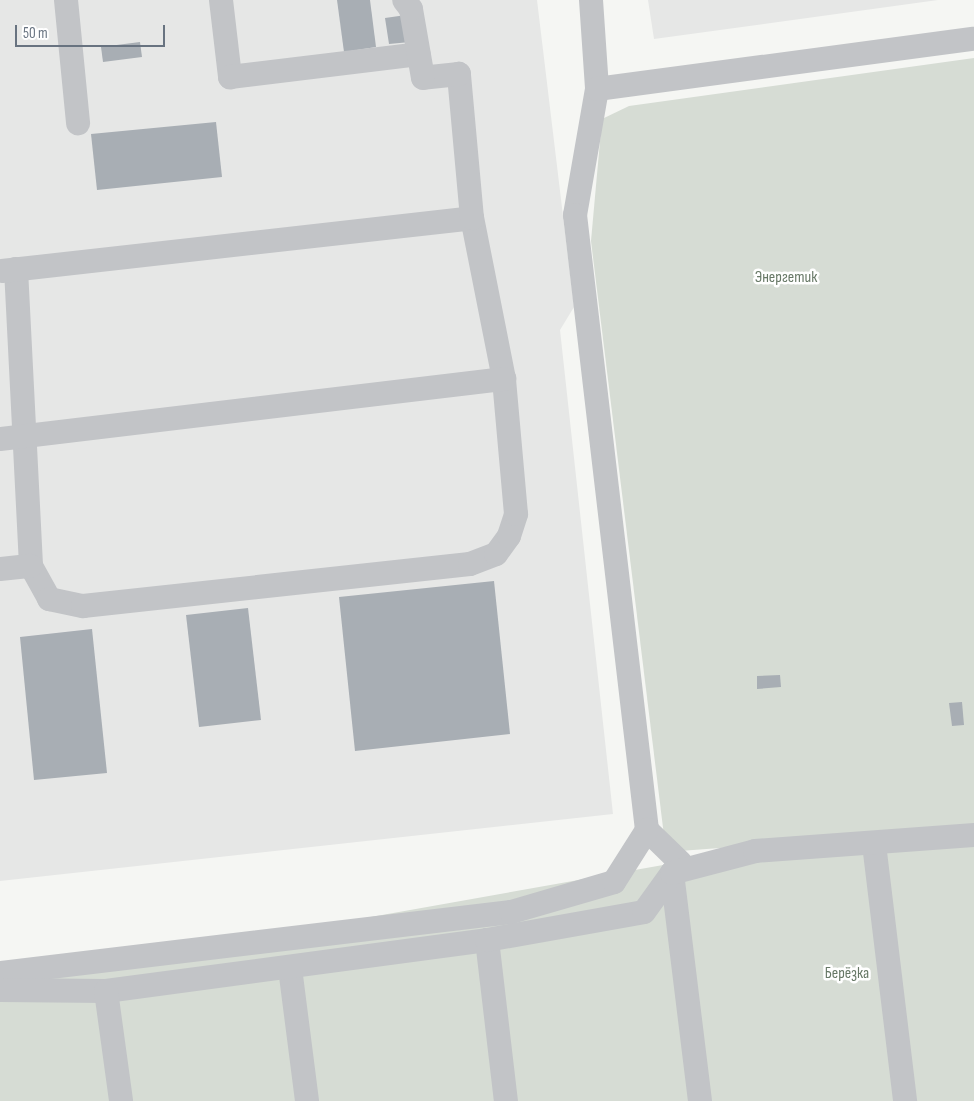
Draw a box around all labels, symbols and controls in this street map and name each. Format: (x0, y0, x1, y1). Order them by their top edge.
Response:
scale bar (18, 15, 168, 47)
text: 50 m (23, 24, 48, 43)
park label: Энергетик (755, 268, 817, 288)
park label: Берёзка (825, 964, 869, 984)

